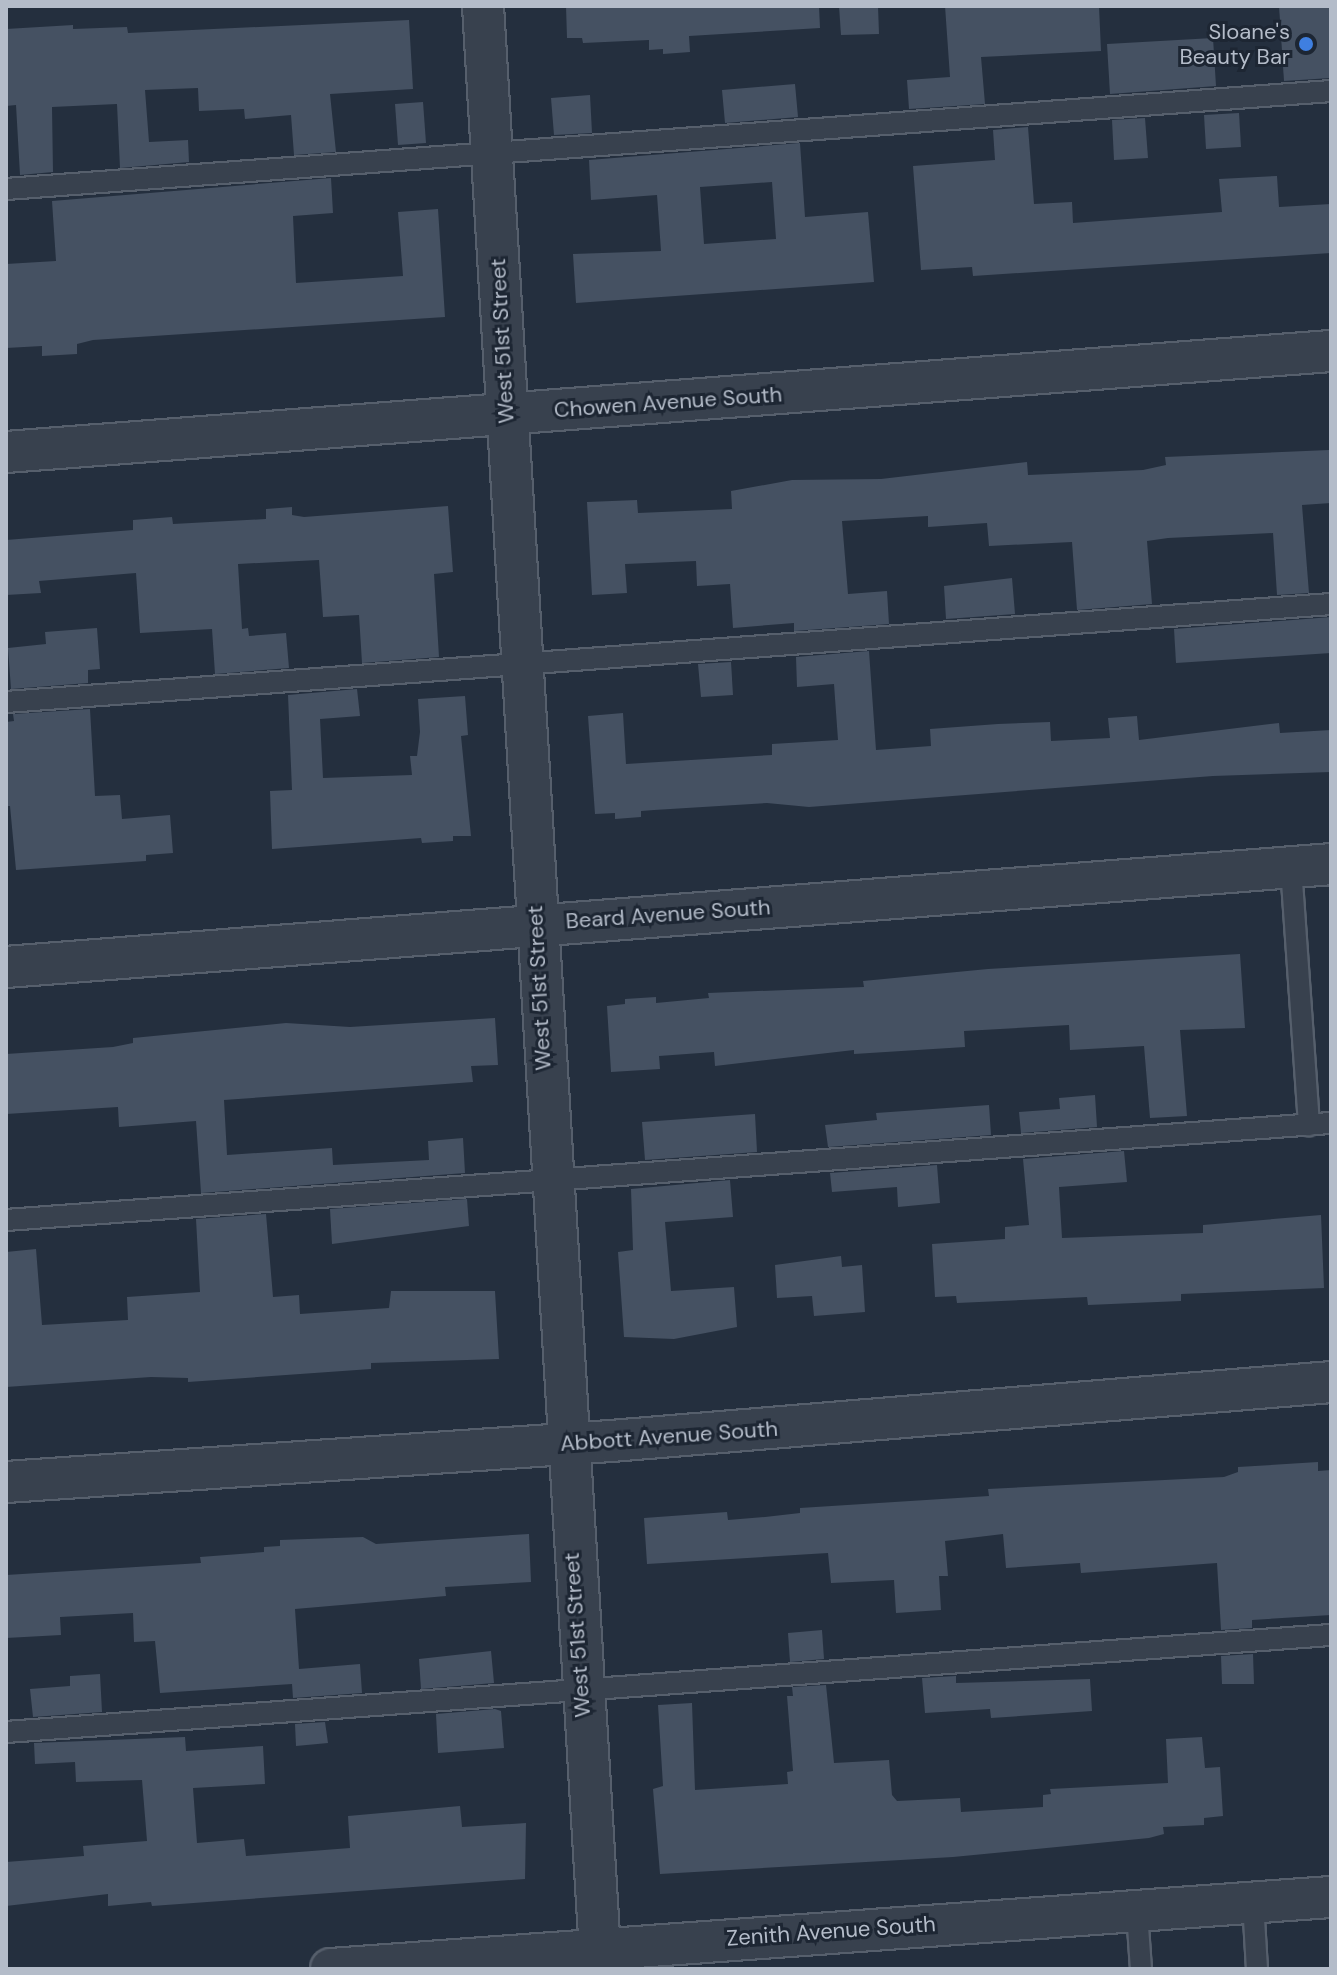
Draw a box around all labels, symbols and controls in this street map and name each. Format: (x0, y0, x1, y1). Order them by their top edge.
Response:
place label: Sloane's Beauty Bar (1180, 18, 1290, 70)
marker: Sloane's Beauty Bar (1297, 35, 1315, 53)
street label: West 51st Street (484, 258, 520, 424)
street label: Chowen Avenue South (553, 381, 783, 423)
street label: Beard Avenue South (565, 894, 771, 934)
street label: West 51st Street (521, 905, 557, 1071)
street label: Abbott Avenue South (559, 1415, 779, 1457)
street label: West 51st Street (558, 1552, 596, 1718)
street label: Zenith Avenue South (725, 1911, 937, 1951)

